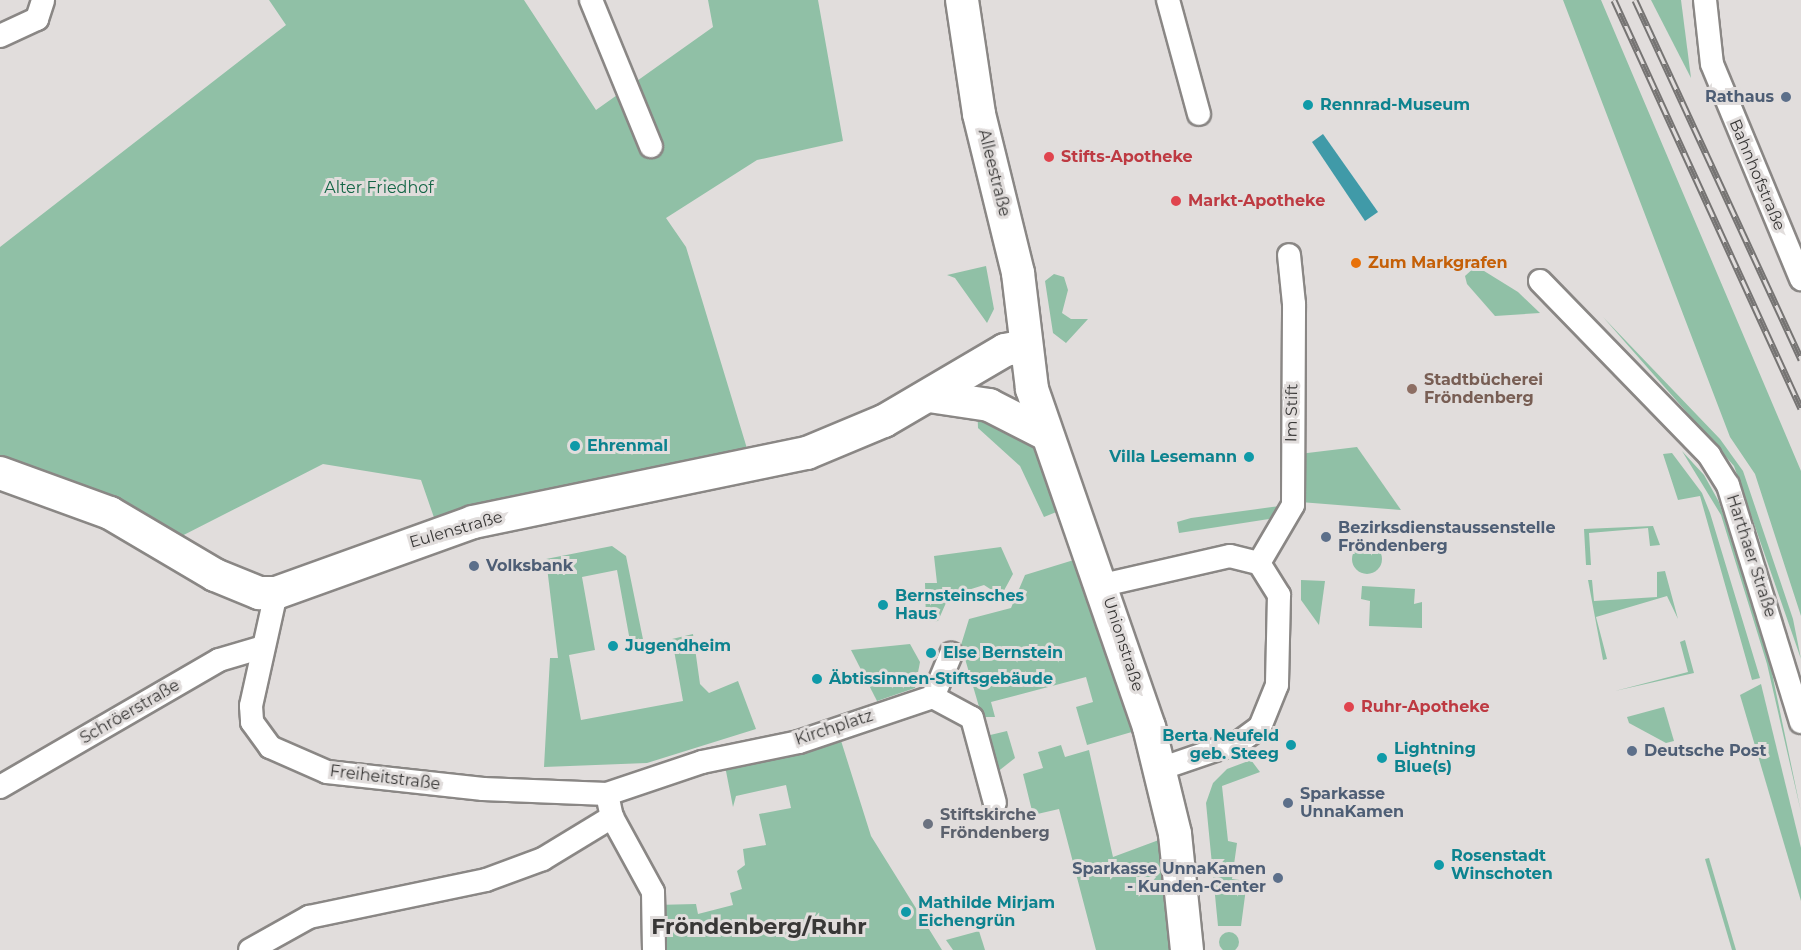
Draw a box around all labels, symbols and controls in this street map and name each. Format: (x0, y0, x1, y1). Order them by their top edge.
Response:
place label: Rathaus (1705, 87, 1774, 107)
marker: Rathaus (1779, 90, 1793, 104)
place label: Rennrad-Museum (1320, 95, 1470, 115)
marker: Rennrad-Museum (1301, 98, 1315, 112)
street label: Bahnhofstraße (1725, 116, 1789, 234)
street label: Alleestraße (974, 127, 1014, 219)
place label: Stifts-Apotheke (1061, 147, 1193, 167)
marker: Stifts-Apotheke (1042, 150, 1056, 164)
park label: Alter Friedhof (324, 178, 434, 198)
place label: Markt-Apotheke (1188, 191, 1325, 211)
marker: Markt-Apotheke (1169, 194, 1183, 208)
place label: Zum Markgrafen (1368, 253, 1508, 273)
marker: Zum Markgrafen (1349, 256, 1363, 270)
place label: Stadtbücherei Fröndenberg (1424, 370, 1543, 408)
marker: Stadtbücherei Fröndenberg (1405, 382, 1419, 396)
street label: Im Stift (1282, 384, 1302, 442)
place label: Ehrenmal (587, 436, 668, 456)
marker: Ehrenmal (568, 439, 582, 453)
place label: Villa Lesemann (1109, 447, 1237, 467)
marker: Villa Lesemann (1242, 450, 1256, 464)
street label: Harthaer Straße (1722, 492, 1780, 620)
street label: Eulenstraße (407, 508, 505, 552)
place label: Bezirksdienstaussenstelle Fröndenberg (1338, 518, 1556, 556)
marker: Bezirksdienstaussenstelle Fröndenberg (1319, 530, 1333, 544)
place label: Volksbank (486, 556, 573, 576)
marker: Volksbank (467, 559, 481, 573)
place label: Bernsteinsches Haus (895, 586, 1024, 624)
street label: Unionstraße (1099, 594, 1147, 694)
marker: Bernsteinsches Haus (876, 598, 890, 612)
place label: Jugendheim (625, 636, 731, 656)
marker: Jugendheim (606, 639, 620, 653)
place label: Else Bernstein (943, 643, 1063, 663)
marker: Else Bernstein (924, 646, 938, 660)
place label: Äbtissinnen-Stiftsgebäude (829, 669, 1053, 689)
marker: Äbtissinnen-Stiftsgebäude (810, 672, 824, 686)
street label: Schröerstraße (77, 676, 183, 748)
place label: Ruhr-Apotheke (1361, 697, 1490, 717)
marker: Ruhr-Apotheke (1342, 700, 1356, 714)
street label: Kirchplatz (793, 706, 875, 750)
place label: Berta Neufeld geb. Steeg (1162, 726, 1279, 764)
marker: Berta Neufeld geb. Steeg (1284, 738, 1298, 752)
place label: Lightning Blue(s) (1394, 739, 1476, 777)
place label: Deutsche Post (1644, 741, 1766, 761)
marker: Deutsche Post (1625, 744, 1639, 758)
marker: Lightning Blue(s) (1375, 751, 1389, 765)
street label: Freiheitstraße (329, 762, 441, 794)
place label: Sparkasse UnnaKamen (1300, 784, 1404, 822)
marker: Sparkasse UnnaKamen (1281, 796, 1295, 810)
place label: Stiftskirche Fröndenberg (940, 805, 1050, 843)
marker: Stiftskirche Fröndenberg (921, 817, 935, 831)
place label: Rosenstadt Winschoten (1451, 846, 1553, 884)
marker: Rosenstadt Winschoten (1432, 858, 1446, 872)
place label: Sparkasse UnnaKamen - Kunden-Center (1072, 859, 1266, 897)
marker: Sparkasse UnnaKamen - Kunden-Center (1271, 871, 1285, 885)
place label: Mathilde Mirjam Eichengrün (918, 893, 1055, 931)
marker: Mathilde Mirjam Eichengrün (899, 905, 913, 919)
district label: Fröndenberg/Ruhr (651, 914, 867, 940)

